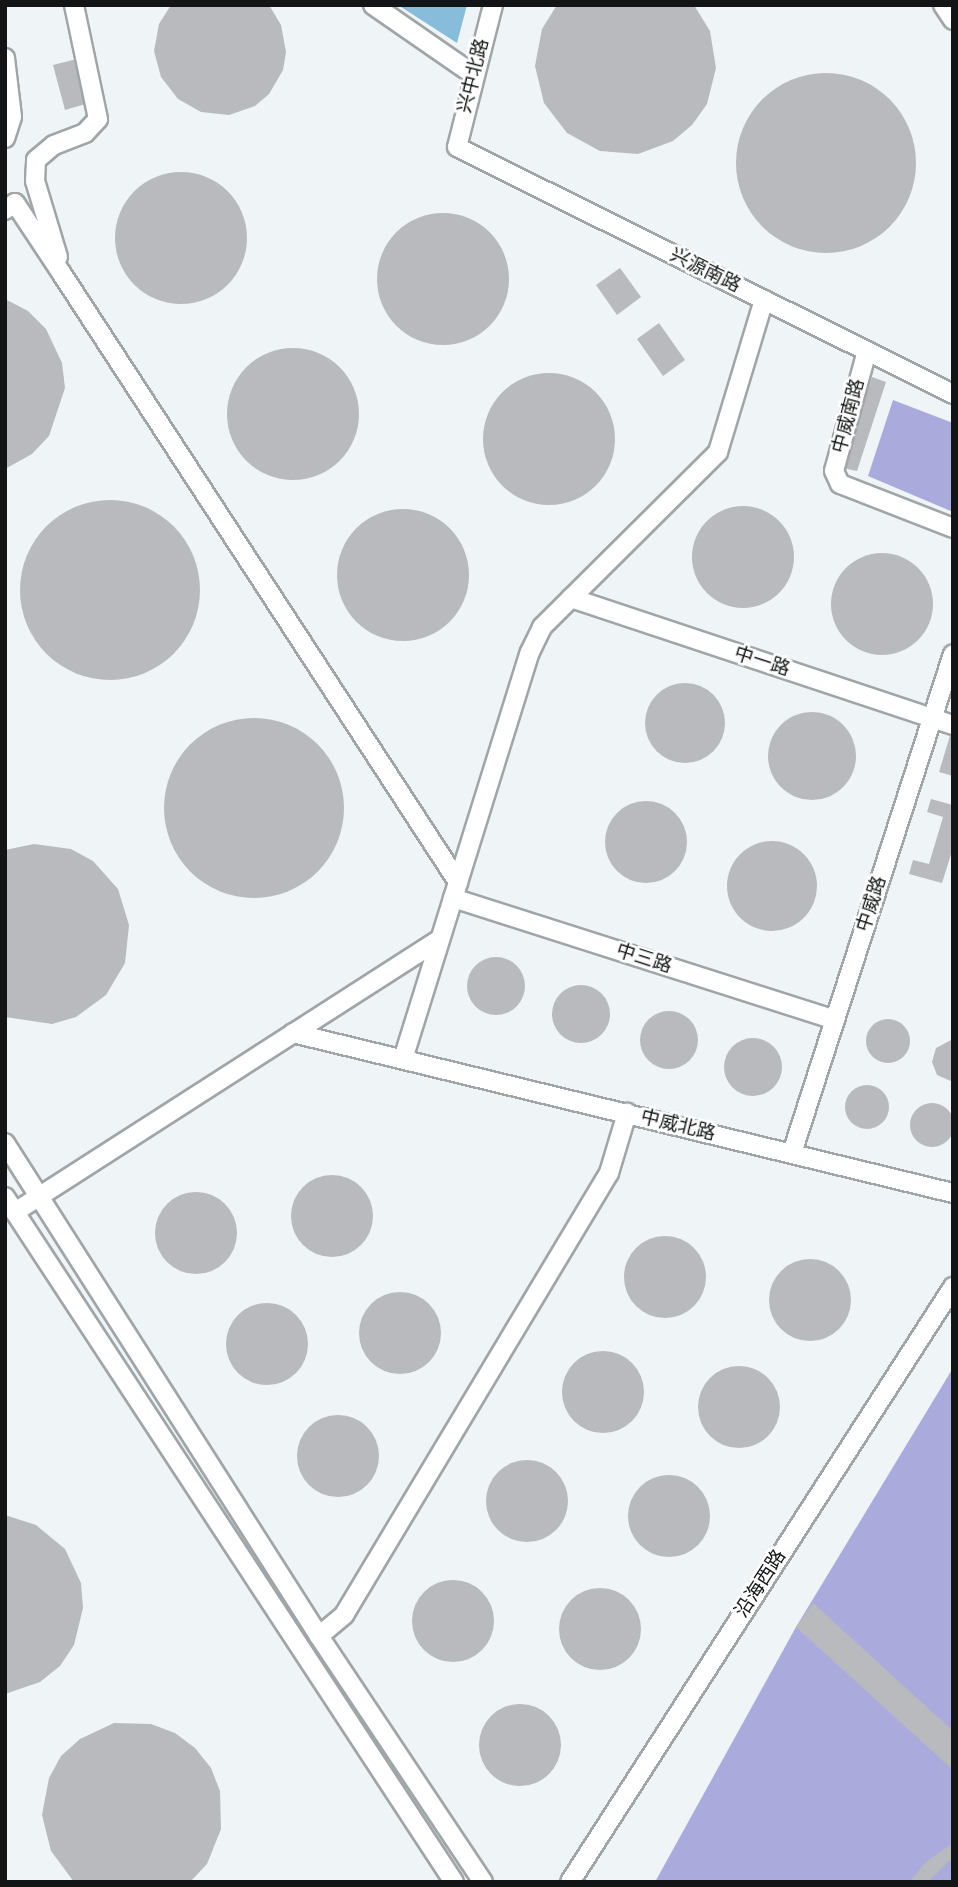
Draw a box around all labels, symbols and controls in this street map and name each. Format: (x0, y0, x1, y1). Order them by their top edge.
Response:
street label: 兴中北路 (454, 36, 494, 116)
street label: 兴源南路 (666, 244, 744, 298)
street label: 中威南路 (828, 376, 870, 456)
street label: 中一路 (731, 642, 793, 682)
street label: 中威路 (852, 873, 892, 935)
street label: 中三路 (613, 939, 675, 979)
street label: 中威北路 (638, 1106, 718, 1146)
street label: 沿海西路 (731, 1546, 791, 1622)

